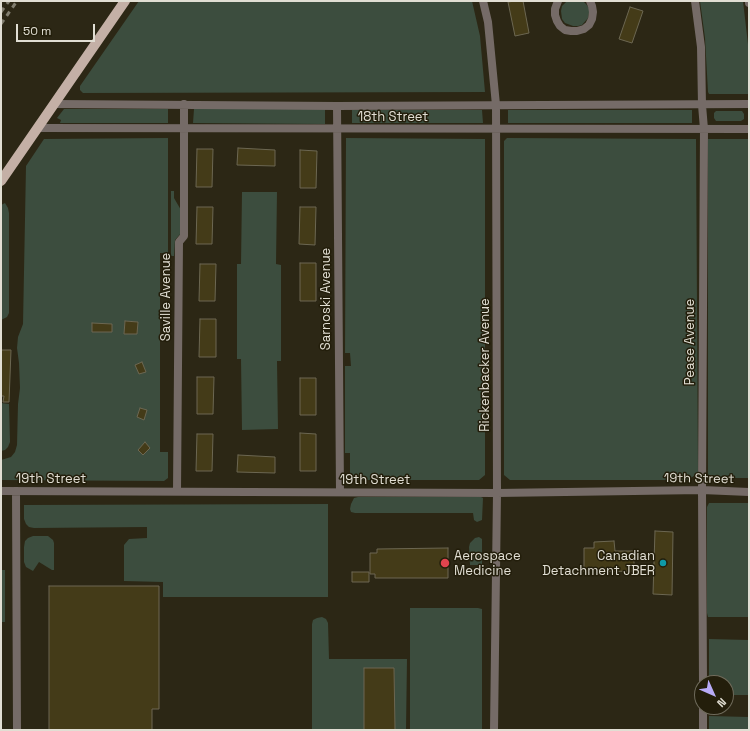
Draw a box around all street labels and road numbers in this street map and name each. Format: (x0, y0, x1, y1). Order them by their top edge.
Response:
street label: 18th Street (358, 109, 428, 125)
street label: Sarnoski Avenue (318, 248, 334, 350)
street label: Saville Avenue (158, 253, 174, 341)
street label: Rickenbacker Avenue (477, 298, 493, 432)
street label: Pease Avenue (682, 299, 698, 385)
street label: 19th Street (16, 471, 86, 487)
street label: 19th Street (664, 471, 734, 487)
street label: 19th Street (340, 472, 410, 488)

